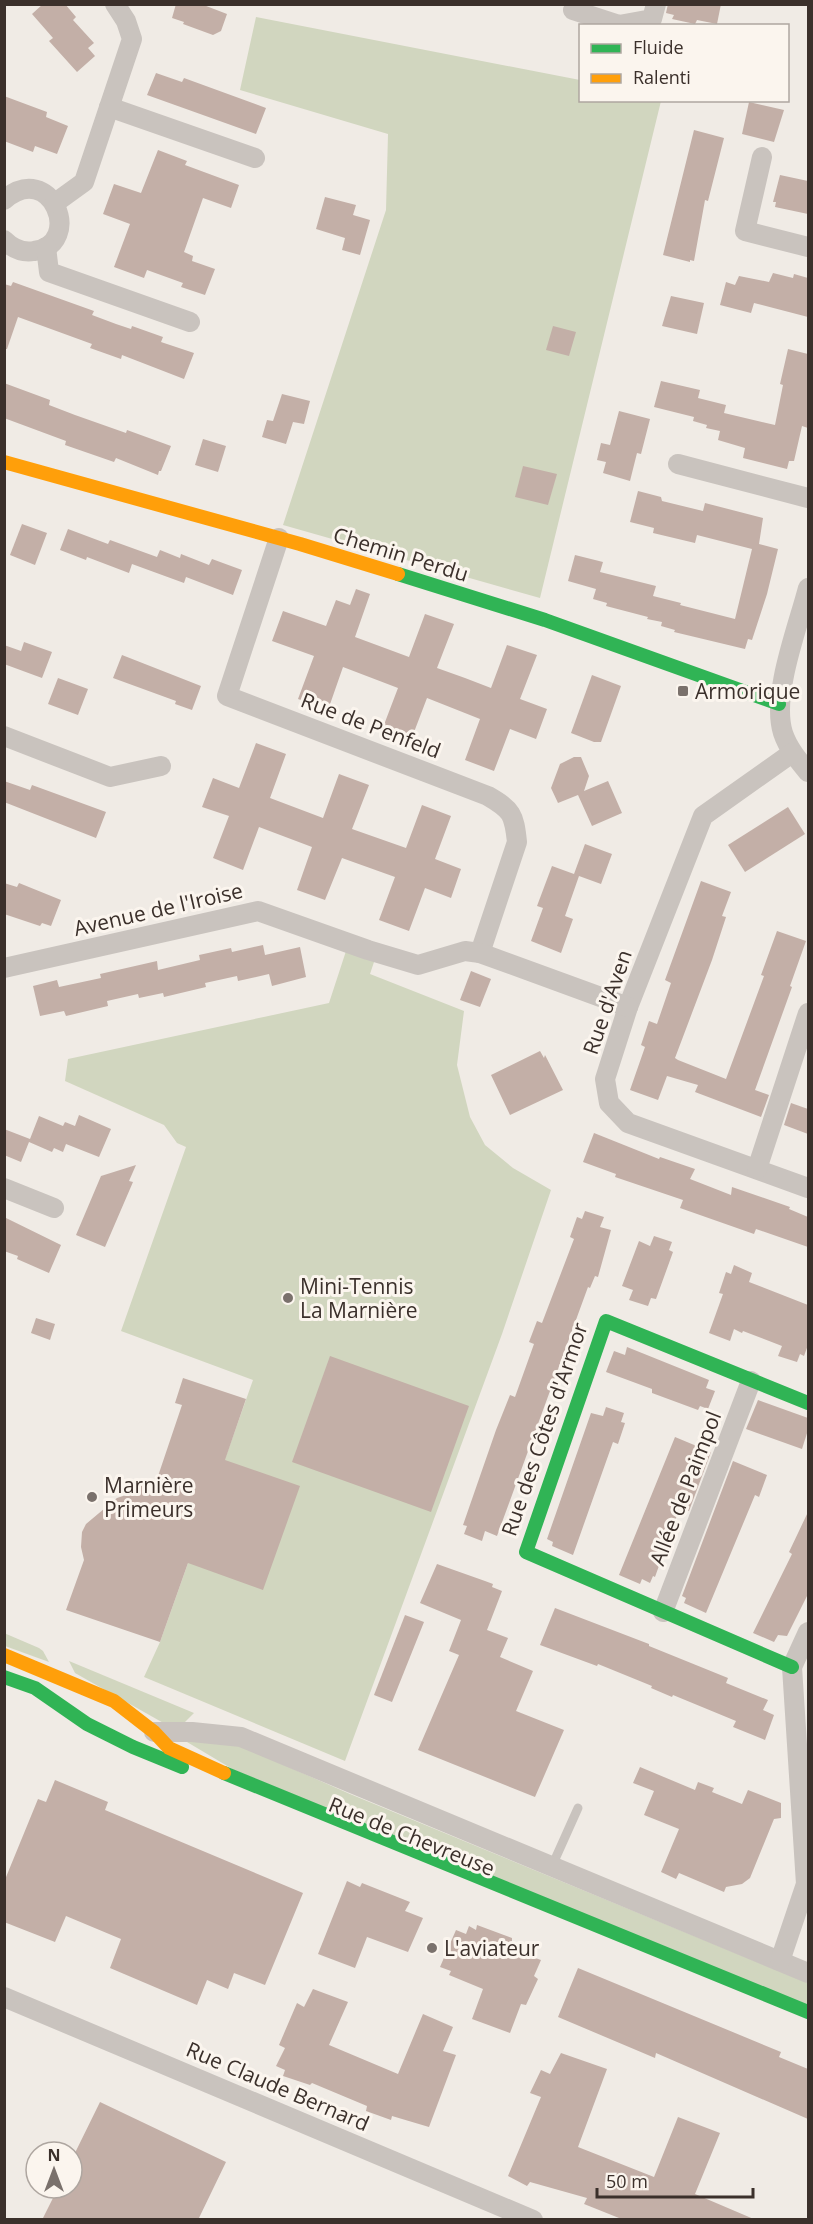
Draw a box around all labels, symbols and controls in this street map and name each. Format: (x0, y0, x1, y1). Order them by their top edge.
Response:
legend (579, 24, 789, 102)
text: Fluide (633, 35, 684, 59)
text: Ralenti (633, 65, 691, 89)
street label: Chemin Perdu (330, 520, 472, 588)
place label: Armorique (695, 677, 800, 705)
marker: Armorique (676, 684, 690, 698)
street label: Rue de Penfeld (297, 686, 445, 764)
street label: Avenue de l'Iroise (71, 876, 245, 942)
street label: Rue d'Aven (576, 946, 638, 1058)
place label: Mini-Tennis La Marnière (300, 1272, 418, 1324)
marker: Mini-Tennis La Marnière (281, 1291, 295, 1305)
street label: Rue des Côtes d'Armor (494, 1318, 594, 1539)
street label: Allée de Paimpol (643, 1407, 727, 1569)
place label: Marnière Primeurs (104, 1471, 194, 1523)
marker: Marnière Primeurs (85, 1490, 99, 1504)
street label: Rue de Chevreuse (325, 1790, 499, 1882)
place label: L'aviateur (444, 1934, 540, 1962)
marker: L'aviateur (425, 1941, 439, 1955)
street label: Rue Claude Bernard (182, 2035, 374, 2137)
north arrow (24, 2140, 84, 2200)
text: N (47, 2144, 61, 2166)
scale bar (597, 2161, 753, 2199)
text: 50 m (606, 2169, 648, 2193)

